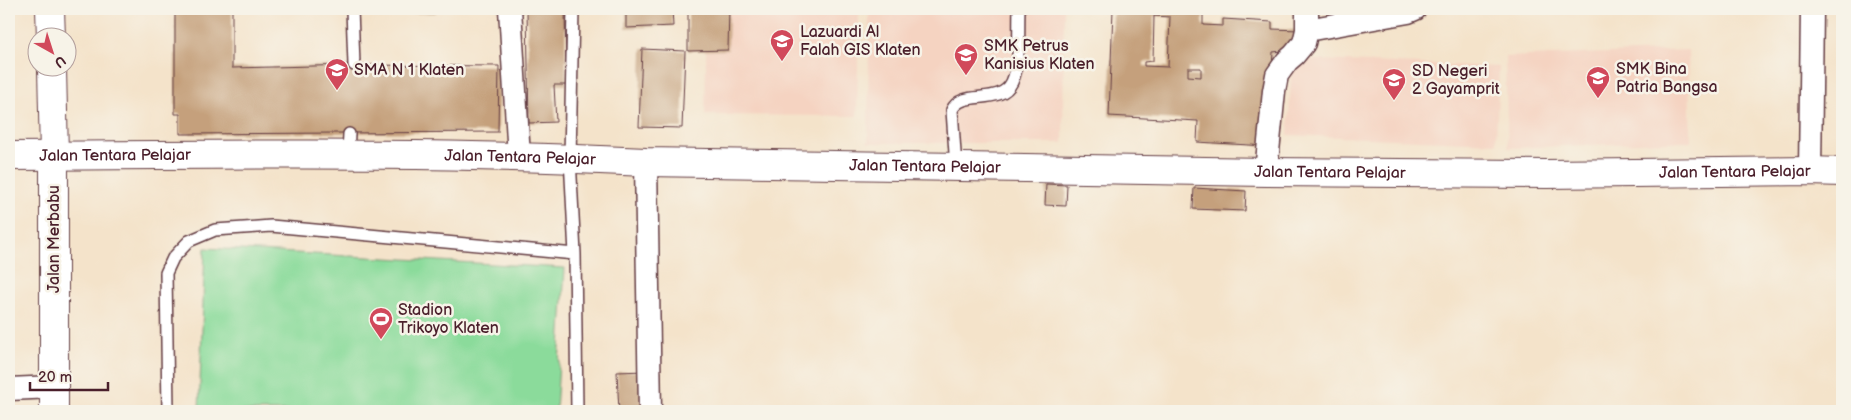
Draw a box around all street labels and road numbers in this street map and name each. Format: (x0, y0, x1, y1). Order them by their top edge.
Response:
street label: Jalan Tentara Pelajar (39, 145, 191, 165)
street label: Jalan Tentara Pelajar (444, 146, 596, 169)
street label: Jalan Tentara Pelajar (849, 156, 1001, 177)
street label: Jalan Tentara Pelajar (1659, 161, 1811, 182)
street label: Jalan Tentara Pelajar (1254, 162, 1406, 182)
street label: Jalan Merbabu (45, 185, 64, 293)

